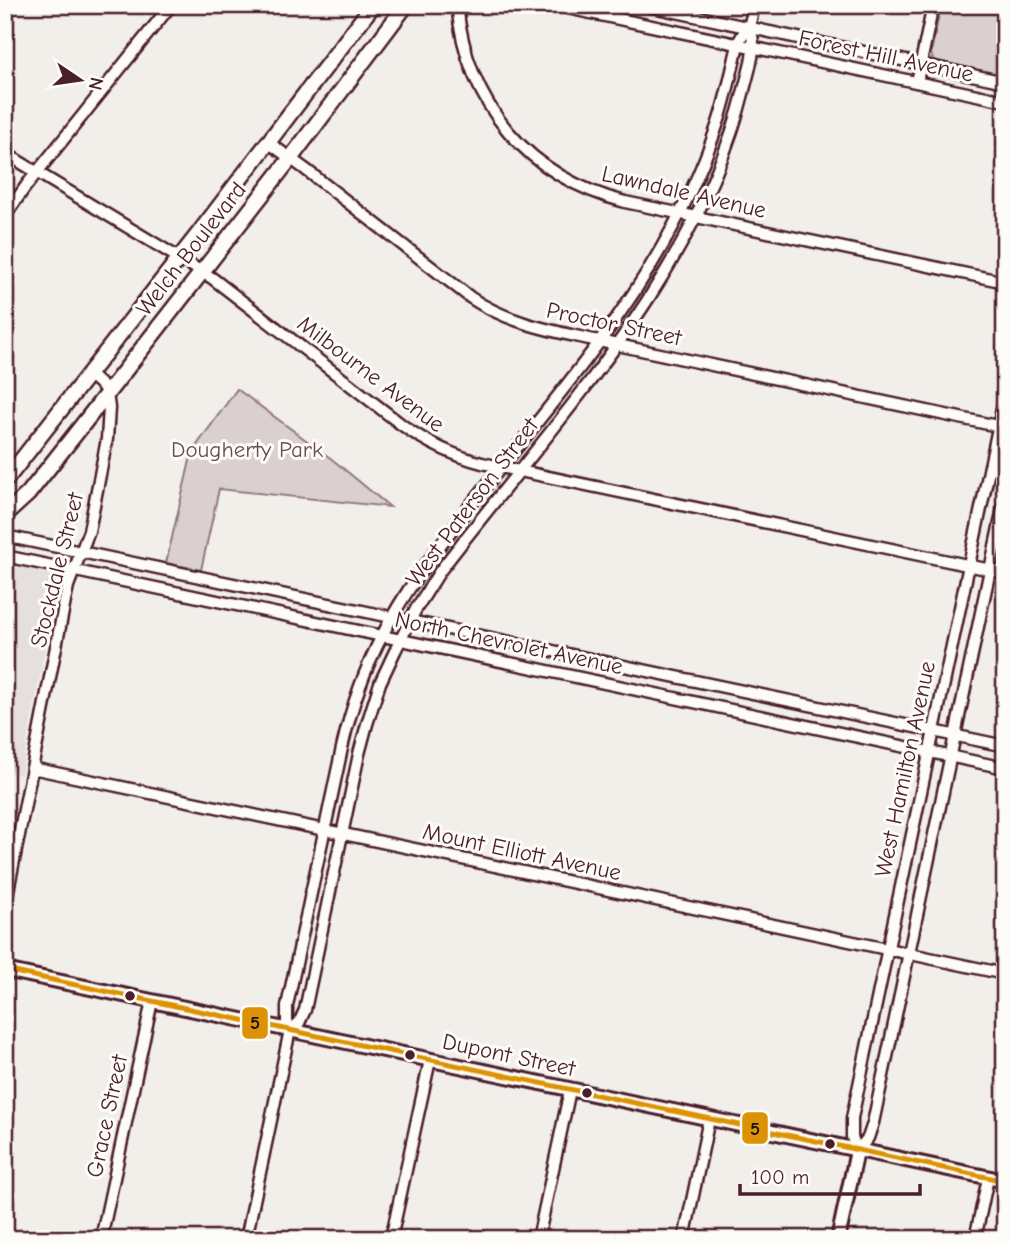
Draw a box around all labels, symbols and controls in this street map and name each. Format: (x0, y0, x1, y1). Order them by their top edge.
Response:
street label: Forest Hill Avenue (796, 24, 976, 88)
north arrow (46, 46, 116, 116)
text: N (83, 75, 108, 92)
street label: Lawndale Avenue (599, 160, 769, 224)
street label: Welch Boulevard (130, 177, 252, 321)
street label: Proctor Street (544, 297, 685, 352)
street label: Milbourne Avenue (292, 310, 450, 438)
street label: West Paterson Street (400, 411, 545, 591)
park label: Dougherty Park (171, 436, 323, 463)
street label: Stockdale Street (25, 489, 90, 650)
street label: North Chevrolet Avenue (393, 606, 625, 680)
street label: West Hamilton Avenue (869, 659, 941, 879)
street label: Mount Elliott Avenue (420, 818, 624, 886)
unlabelled marker (123, 989, 137, 1003)
line badge: 5 (241, 1006, 269, 1040)
text: 5 (250, 1012, 260, 1034)
street label: Dupont Street (440, 1028, 579, 1083)
unlabelled marker (403, 1048, 417, 1062)
street label: Grace Street (81, 1051, 133, 1180)
unlabelled marker (580, 1086, 594, 1100)
line badge: 5 (741, 1111, 769, 1145)
text: 5 (750, 1118, 760, 1140)
unlabelled marker (823, 1137, 837, 1151)
scale bar (740, 1153, 921, 1197)
text: 100 m (751, 1165, 809, 1189)

